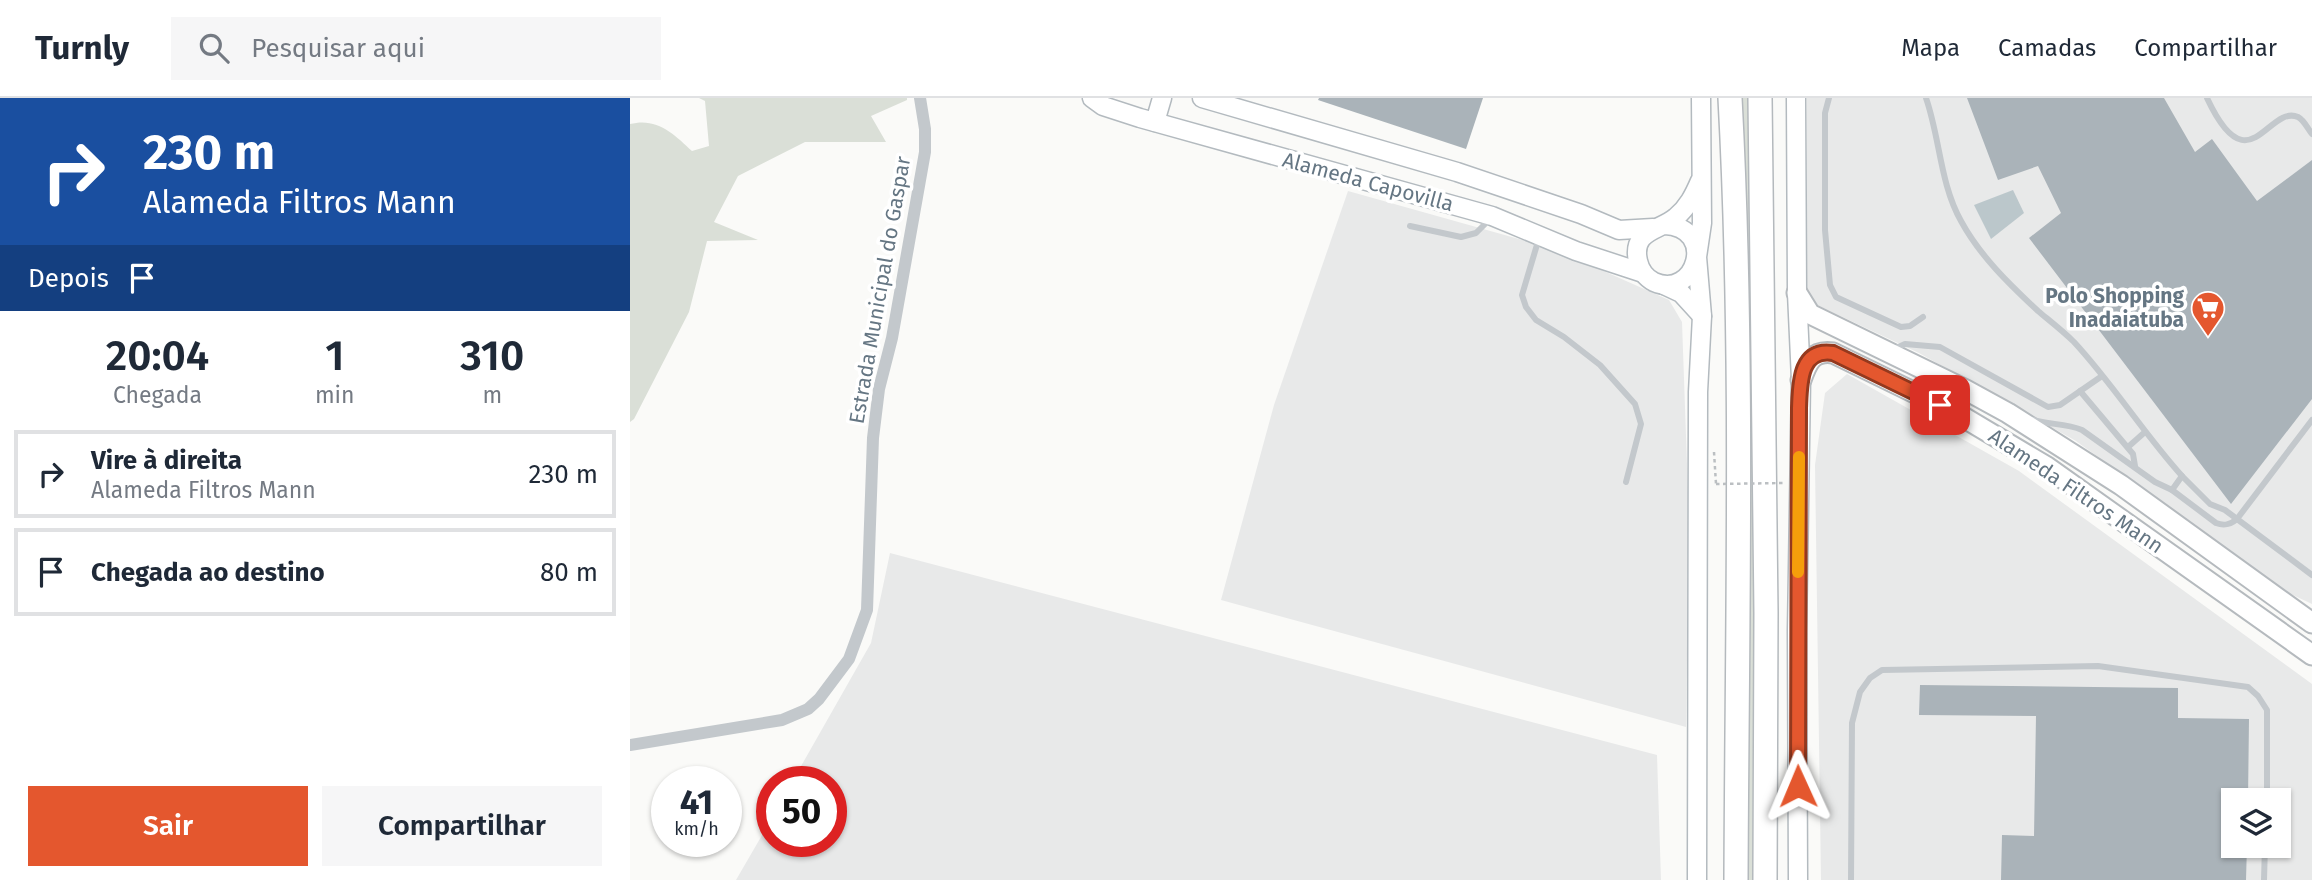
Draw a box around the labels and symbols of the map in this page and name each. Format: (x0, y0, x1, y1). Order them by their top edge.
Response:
street label: Alameda Capovilla (1280, 147, 1456, 217)
street label: Estrada Municipal do Gaspar (844, 154, 916, 426)
place label: Polo Shopping Inadaiatuba (2045, 283, 2184, 333)
supermarket icon: Polo Shopping Inadaiatuba (2189, 289, 2227, 338)
pin (1910, 375, 1970, 435)
street label: Alameda Filtros Mann (1984, 423, 2168, 559)
position arrow (1761, 749, 1835, 823)
speed limit sign: 50 (756, 766, 847, 857)

